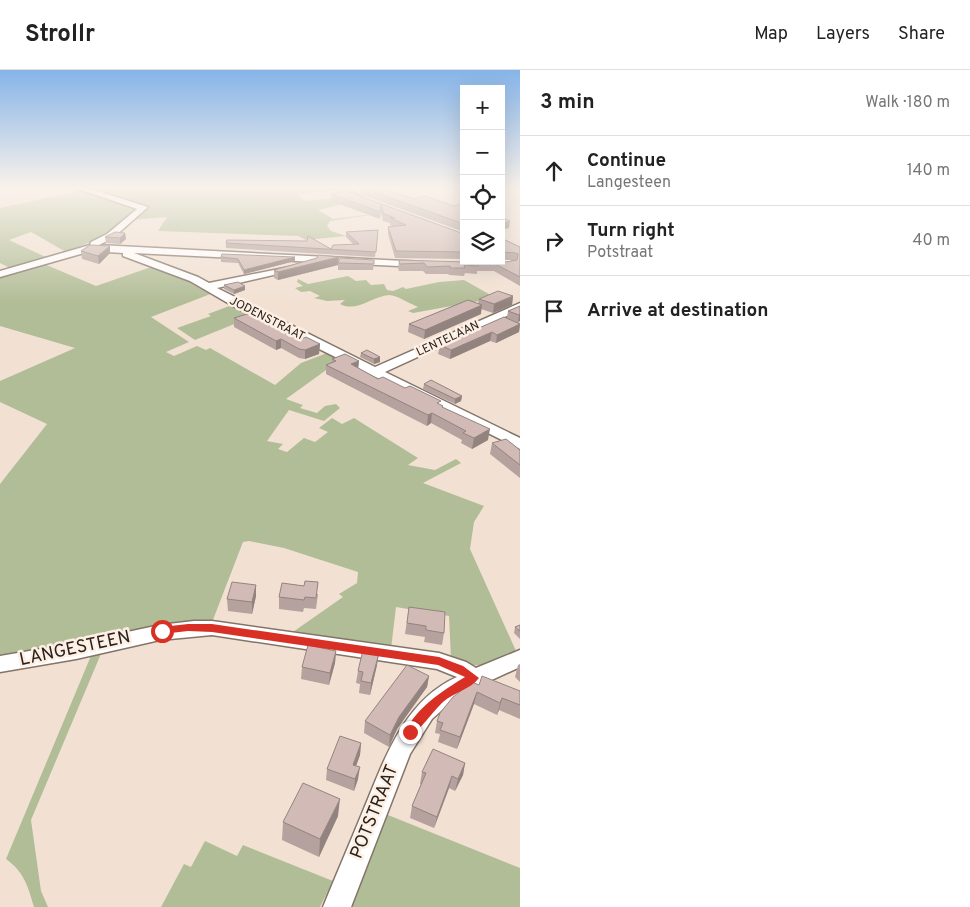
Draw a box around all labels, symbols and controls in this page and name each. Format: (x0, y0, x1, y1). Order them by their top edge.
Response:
text: Strollr (25, 20, 95, 50)
text: Map (754, 23, 788, 46)
text: Layers (816, 23, 870, 46)
text: Share (898, 23, 945, 46)
map controls (460, 85, 505, 265)
button: + (460, 85, 505, 130)
text: 3 min (540, 89, 595, 116)
text: Walk · 180 m (865, 93, 950, 113)
button: − (460, 130, 505, 175)
text: Continue (587, 149, 666, 173)
icon: ahead (540, 157, 568, 185)
text: 140 m (907, 161, 950, 181)
text: Langesteen (587, 173, 671, 193)
button: locate (460, 175, 505, 220)
text: Turn right (587, 219, 675, 243)
button: layers (460, 220, 505, 265)
icon: right (540, 227, 568, 255)
text: 40 m (912, 231, 950, 251)
text: Potstraat (587, 243, 653, 263)
street label: JODENSTRAAT (227, 293, 307, 345)
icon: arrive (540, 297, 568, 325)
text: Arrive at destination (587, 299, 768, 323)
street label: LENTELAAN (414, 317, 482, 361)
route start (151, 620, 174, 643)
street label: LANGESTEEN (17, 626, 133, 672)
route end (399, 721, 422, 744)
street label: POTSTRAAT (346, 762, 404, 862)

